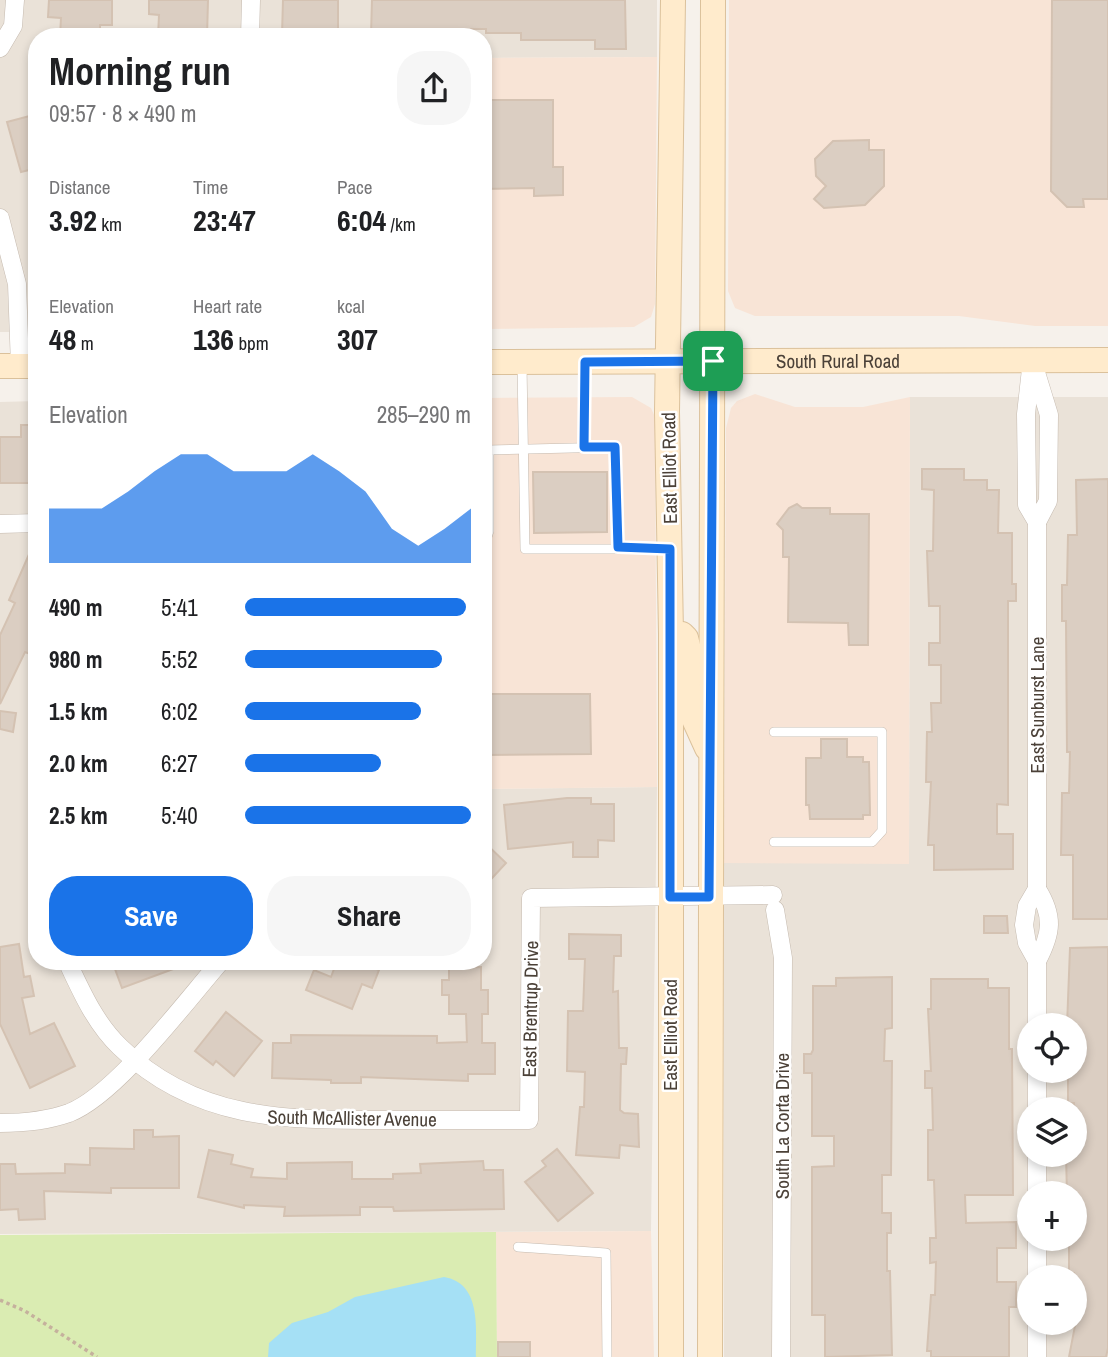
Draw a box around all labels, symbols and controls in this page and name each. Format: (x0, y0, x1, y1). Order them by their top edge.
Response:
text: Morning run (49, 46, 231, 97)
button: share (397, 51, 471, 125)
text: 09:57 · 8 × 490 m (49, 98, 196, 129)
text: Distance (49, 174, 110, 200)
text: Time (193, 174, 228, 200)
text: Pace (337, 174, 373, 200)
text: 3.92 (49, 200, 97, 240)
text: 23:47 (193, 200, 256, 240)
text: 6:04 (337, 200, 386, 240)
text: km (97, 211, 122, 237)
text: /km (386, 211, 416, 237)
text: Elevation (49, 293, 114, 319)
text: Heart rate (193, 293, 262, 319)
text: kcal (337, 293, 365, 319)
text: 48 (49, 319, 76, 359)
text: 136 (193, 319, 234, 359)
text: 307 (337, 319, 378, 359)
text: m (76, 330, 94, 356)
text: bpm (234, 330, 269, 356)
pin (683, 331, 743, 391)
icon: arrive (694, 342, 732, 380)
street label: South Rural Road (776, 348, 900, 374)
text: Elevation (49, 399, 128, 430)
text: 285–290 m (377, 399, 471, 430)
street label: East Elliot Road (655, 412, 683, 524)
text: 490 m (49, 592, 102, 623)
text: 5:41 (161, 592, 198, 623)
street label: East Sunburst Lane (1024, 637, 1050, 773)
text: 980 m (49, 644, 102, 675)
text: 5:52 (161, 644, 198, 675)
text: 1.5 km (49, 696, 108, 727)
text: 6:02 (161, 696, 198, 727)
text: 2.0 km (49, 748, 108, 779)
text: 6:27 (161, 748, 198, 779)
text: 2.5 km (49, 800, 108, 831)
text: 5:40 (161, 800, 198, 831)
button: Save (49, 876, 253, 956)
button: Share (267, 876, 471, 956)
street label: East Brentrup Drive (516, 940, 544, 1078)
street label: East Elliot Road (657, 979, 683, 1091)
map controls (1017, 1013, 1087, 1335)
button: locate (1017, 1013, 1087, 1083)
street label: South La Corta Drive (769, 1053, 795, 1199)
button: layers (1017, 1097, 1087, 1167)
street label: South McAllister Avenue (267, 1104, 437, 1132)
button: + (1017, 1181, 1087, 1251)
button: − (1017, 1265, 1087, 1335)

